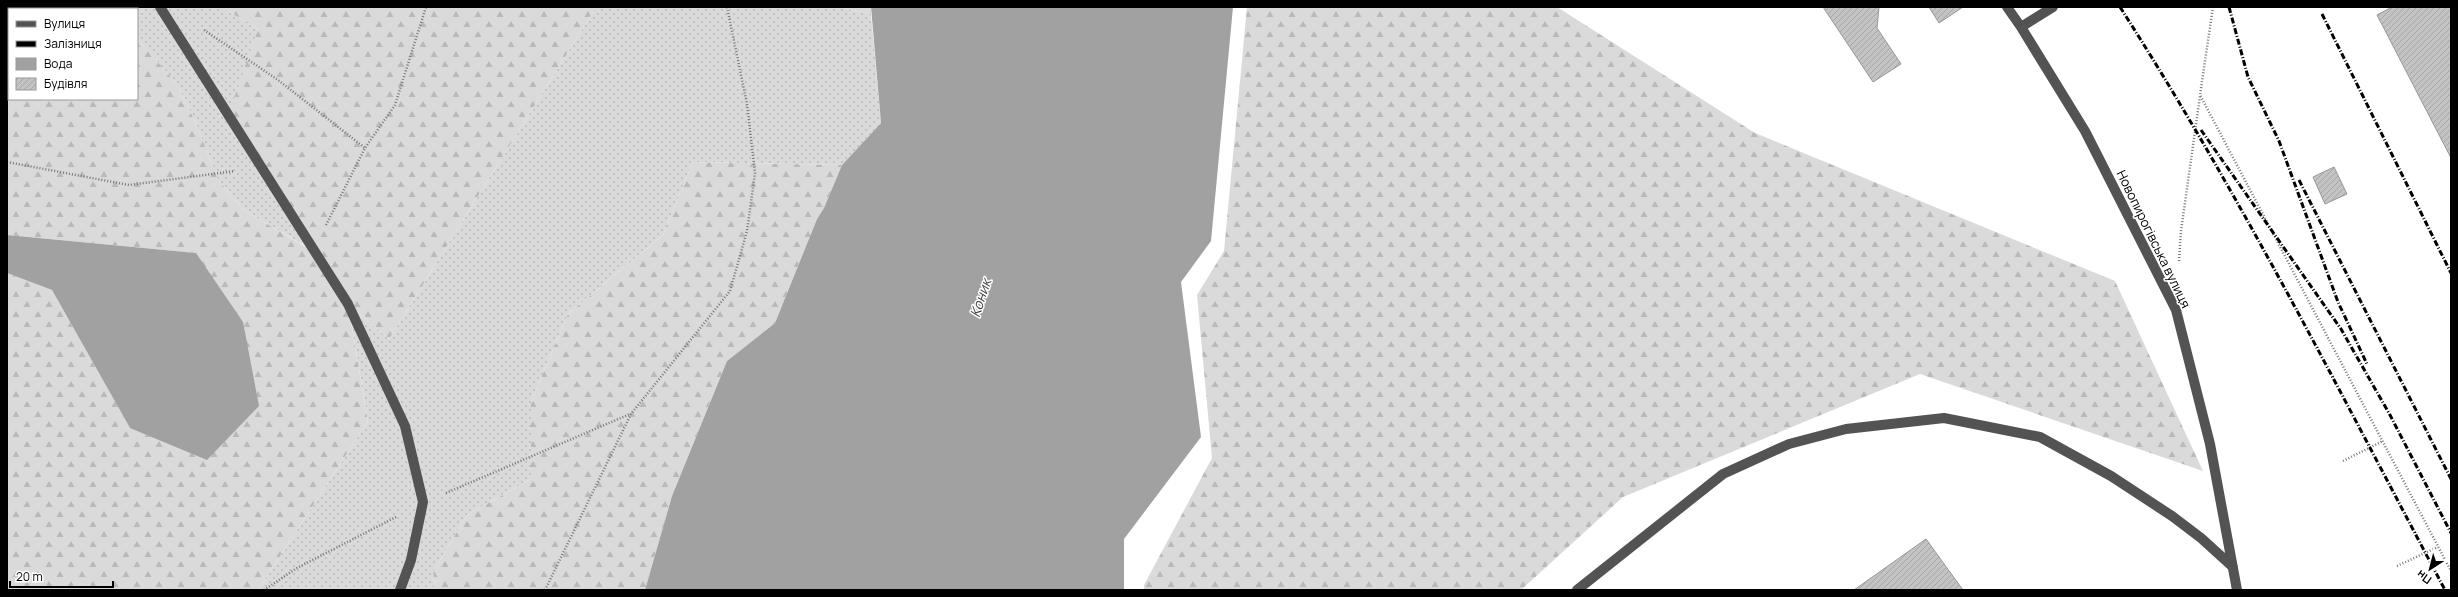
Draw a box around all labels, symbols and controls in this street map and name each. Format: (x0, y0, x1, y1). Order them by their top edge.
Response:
legend (8, 8, 138, 100)
text: Вулиця (44, 15, 85, 32)
text: Залізниця (44, 35, 102, 52)
text: Вода (44, 55, 72, 72)
text: Будівля (44, 75, 87, 92)
street label: Новопирогівська вулиця (2113, 167, 2195, 311)
water label: Коник (965, 274, 996, 320)
north arrow (2410, 549, 2450, 589)
scale bar (10, 563, 113, 589)
text: Пн (2413, 567, 2434, 588)
text: 20 m (16, 568, 43, 585)

